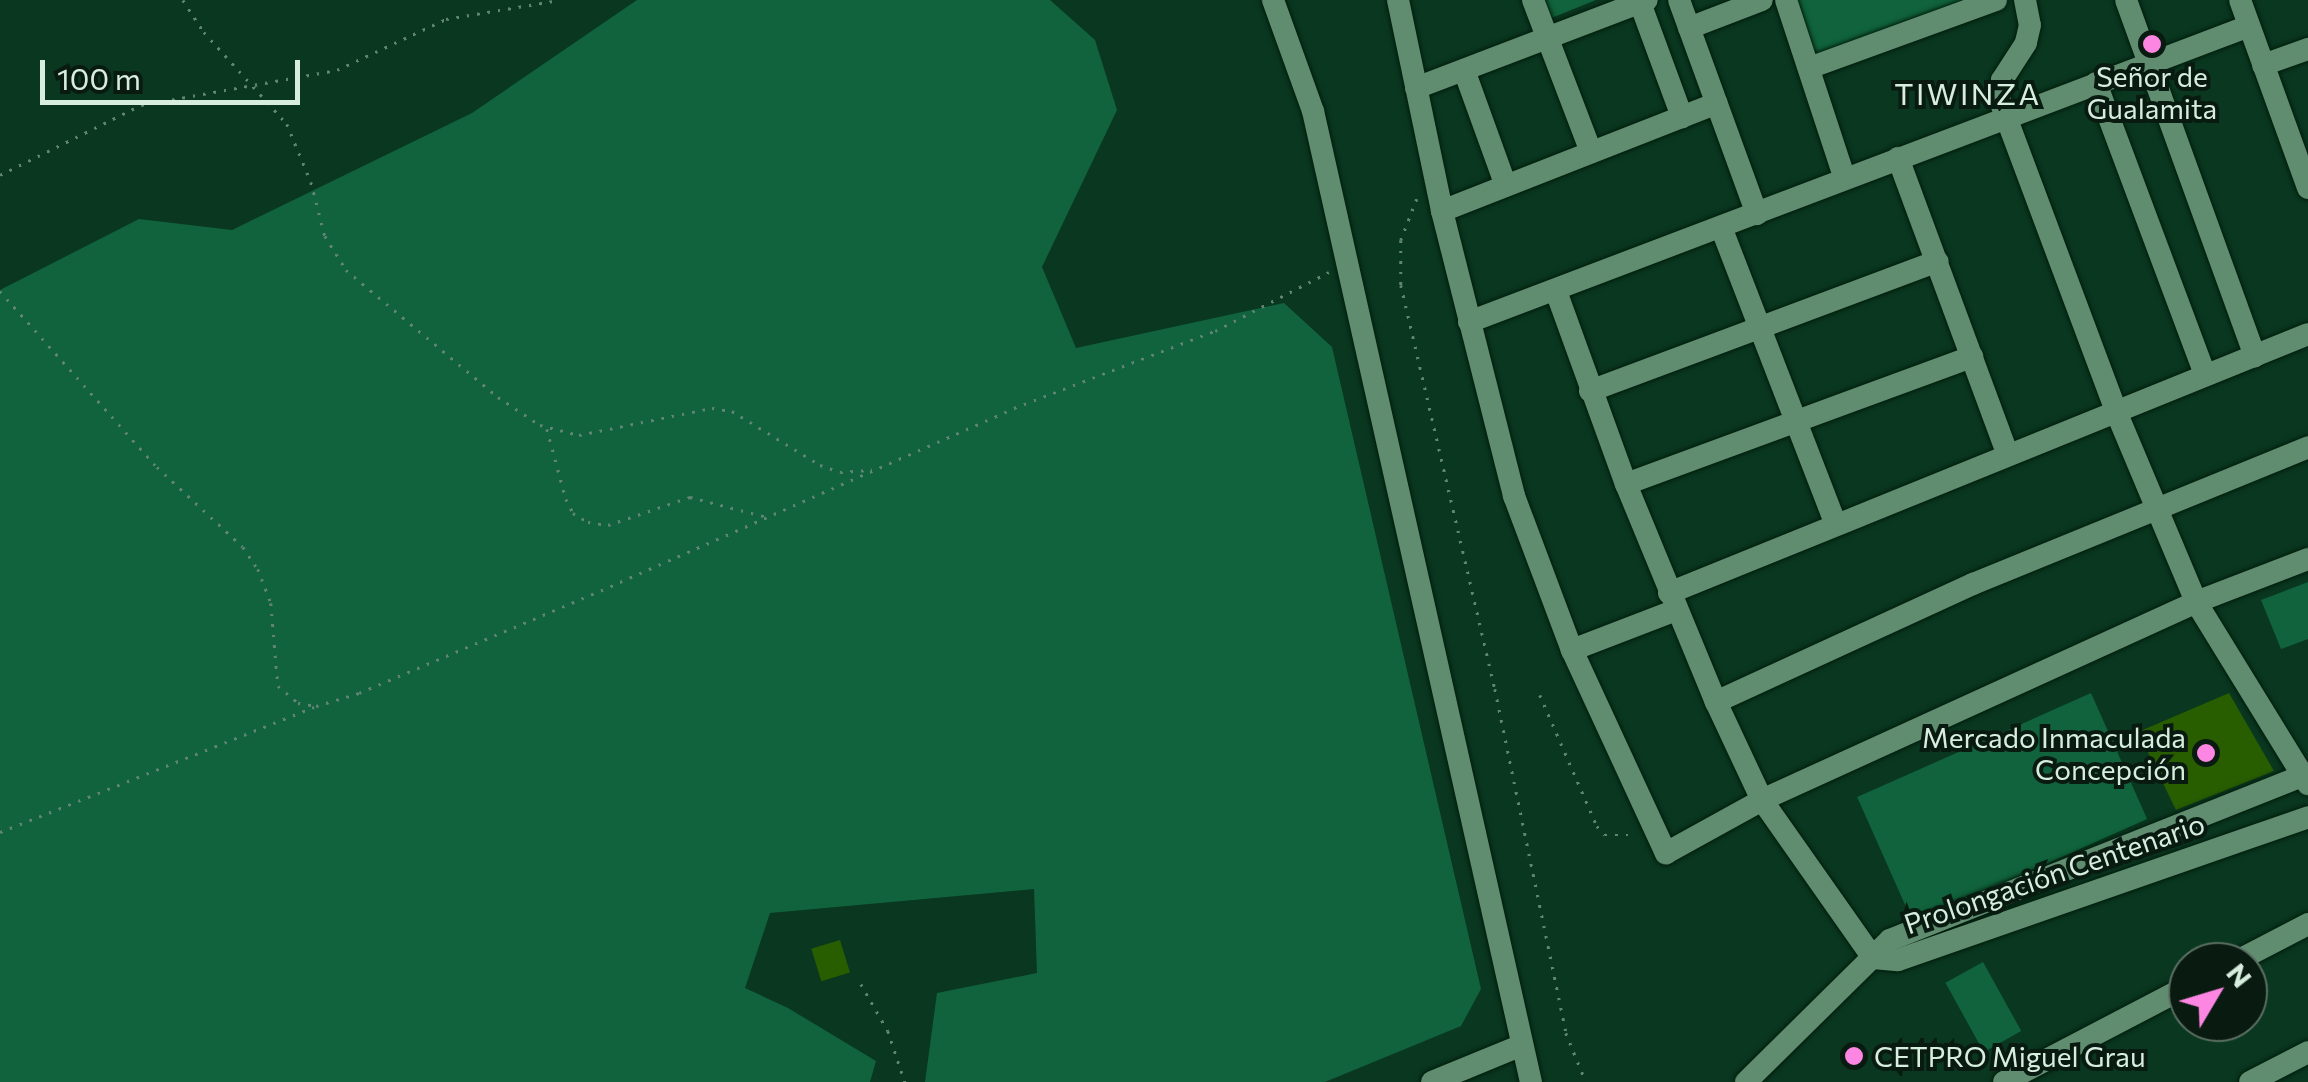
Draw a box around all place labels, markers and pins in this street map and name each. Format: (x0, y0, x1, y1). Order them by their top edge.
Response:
marker: Señor de Gualamita (2141, 33, 2163, 55)
place label: Señor de Gualamita (2087, 59, 2217, 125)
place label: Mercado Inmaculada Concepción (1922, 720, 2186, 786)
marker: Mercado Inmaculada Concepción (2195, 742, 2217, 764)
place label: CETPRO Miguel Grau (1874, 1039, 2146, 1073)
marker: CETPRO Miguel Grau (1843, 1045, 1865, 1067)

